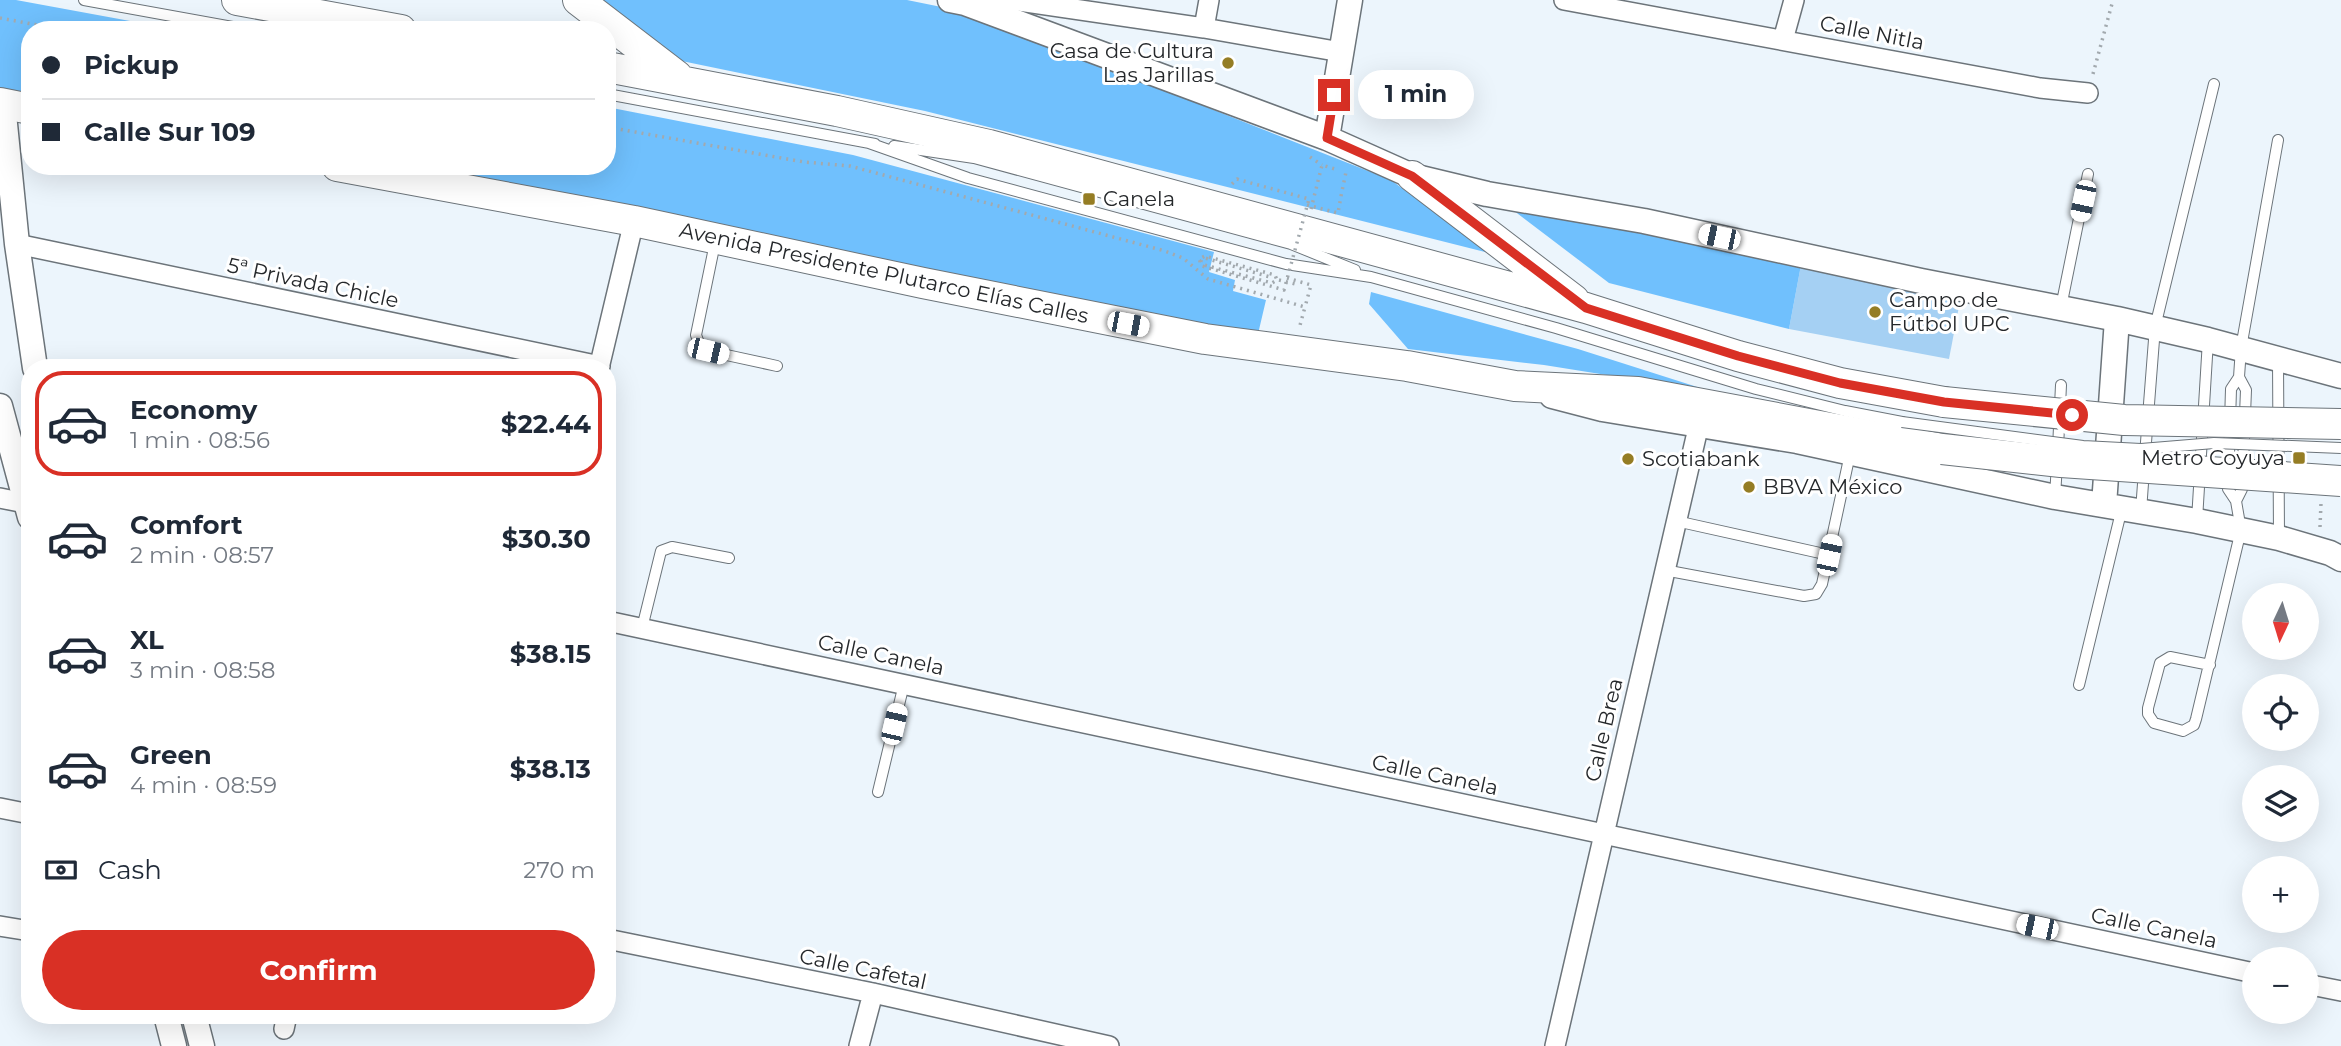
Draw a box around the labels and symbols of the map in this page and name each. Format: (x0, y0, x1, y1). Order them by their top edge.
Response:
street label: Calle Nitla (1818, 10, 1926, 55)
place label: Casa de Cultura Las Jarillas (1050, 38, 1214, 87)
marker: Casa de Cultura Las Jarillas (1220, 55, 1236, 71)
callout: 1 min (1358, 70, 1474, 119)
route end (1318, 79, 1350, 111)
car (2069, 178, 2098, 224)
place label: Canela (1103, 186, 1175, 211)
marker: Canela (1081, 191, 1097, 207)
street label: Avenida Presidente Plutarco Elías Calles (677, 217, 1091, 328)
car (1697, 222, 1742, 252)
street label: 5ª Privada Chicle (225, 252, 401, 313)
place label: Campo de Fútbol UPC (1889, 287, 2010, 336)
marker: Campo de Fútbol UPC (1867, 304, 1883, 320)
car (1106, 310, 1151, 338)
car (686, 336, 731, 366)
route start (2056, 399, 2088, 431)
place label: Metro Coyuya (2141, 445, 2285, 470)
place label: Scotiabank (1642, 446, 1760, 471)
marker: Metro Coyuya (2291, 450, 2307, 466)
marker: Scotiabank (1620, 451, 1636, 467)
place label: BBVA México (1763, 474, 1902, 499)
marker: BBVA México (1741, 479, 1757, 495)
car (1815, 532, 1844, 578)
north arrow (2242, 583, 2319, 660)
street label: Calle Canela (816, 629, 947, 680)
street label: Calle Brea (1579, 676, 1628, 784)
car (880, 701, 909, 747)
street label: Calle Canela (1370, 749, 1501, 800)
street label: Calle Canela (2089, 902, 2220, 953)
car (2015, 912, 2060, 942)
street label: Calle Cafetal (797, 943, 929, 994)

